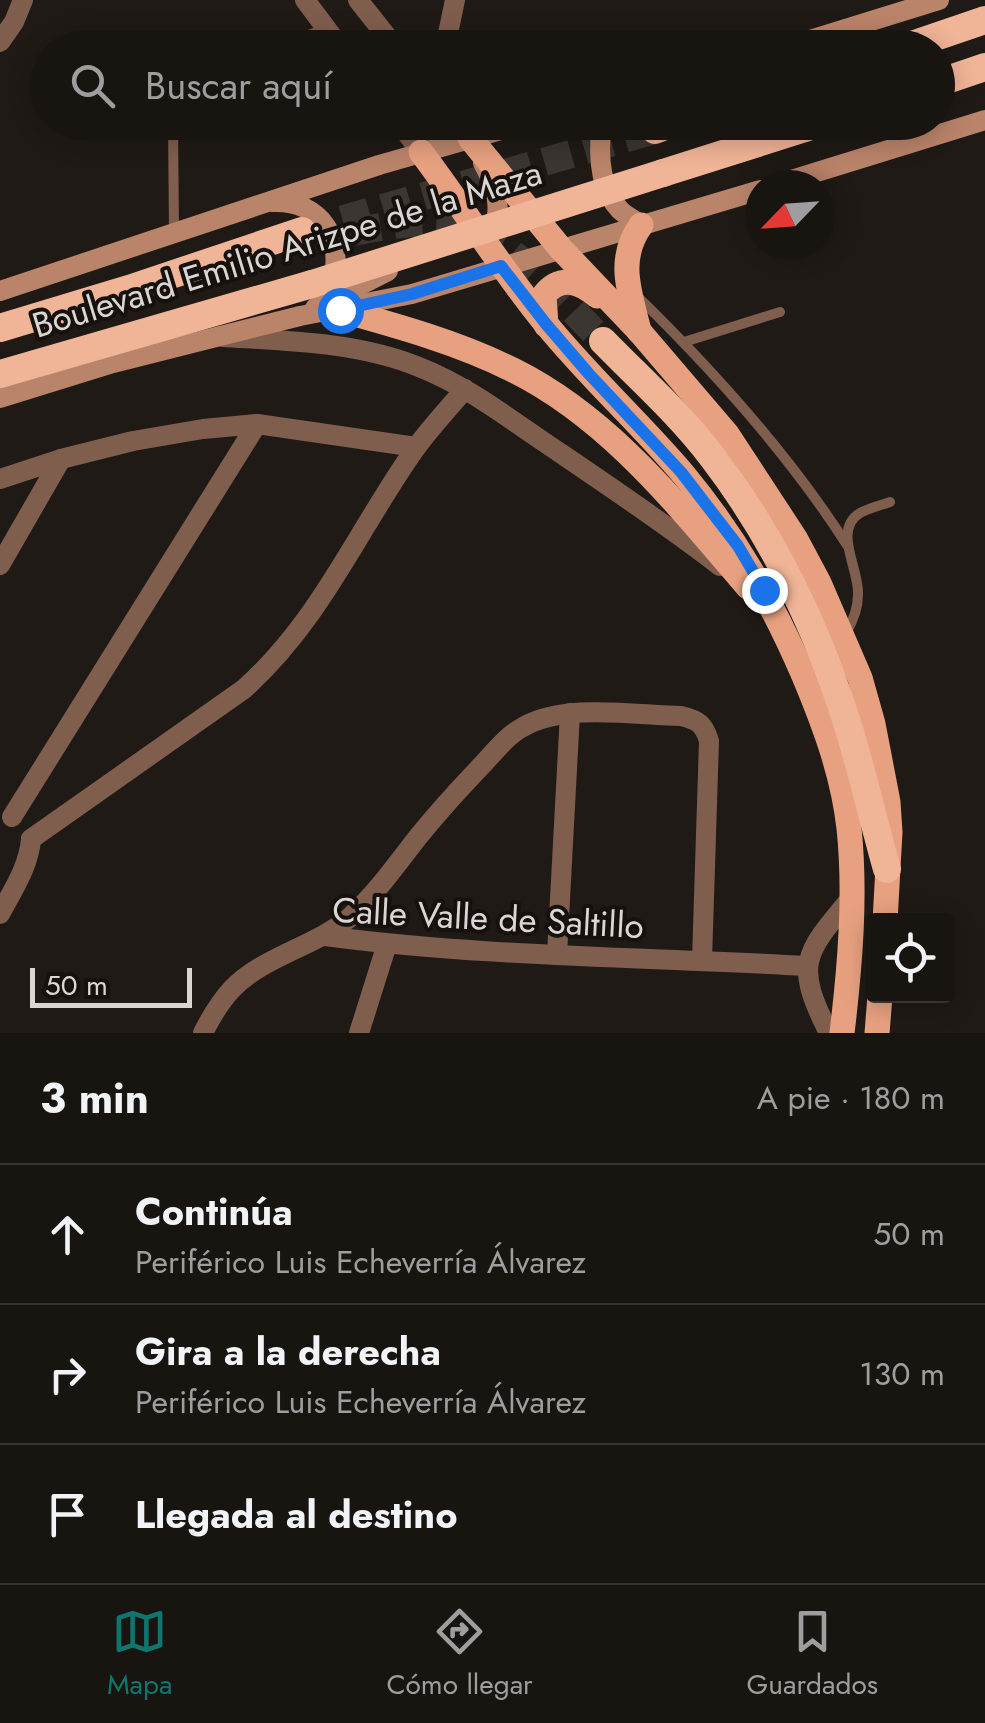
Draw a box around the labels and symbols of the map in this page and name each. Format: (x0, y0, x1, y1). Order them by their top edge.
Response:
street label: Boulevard Emilio Arizpe de la Maza (26, 148, 548, 350)
north arrow (745, 170, 835, 260)
route start (318, 288, 364, 334)
route end (742, 568, 788, 614)
street label: Calle Valle de Saltillo (331, 885, 645, 951)
scale bar (30, 963, 192, 1008)

